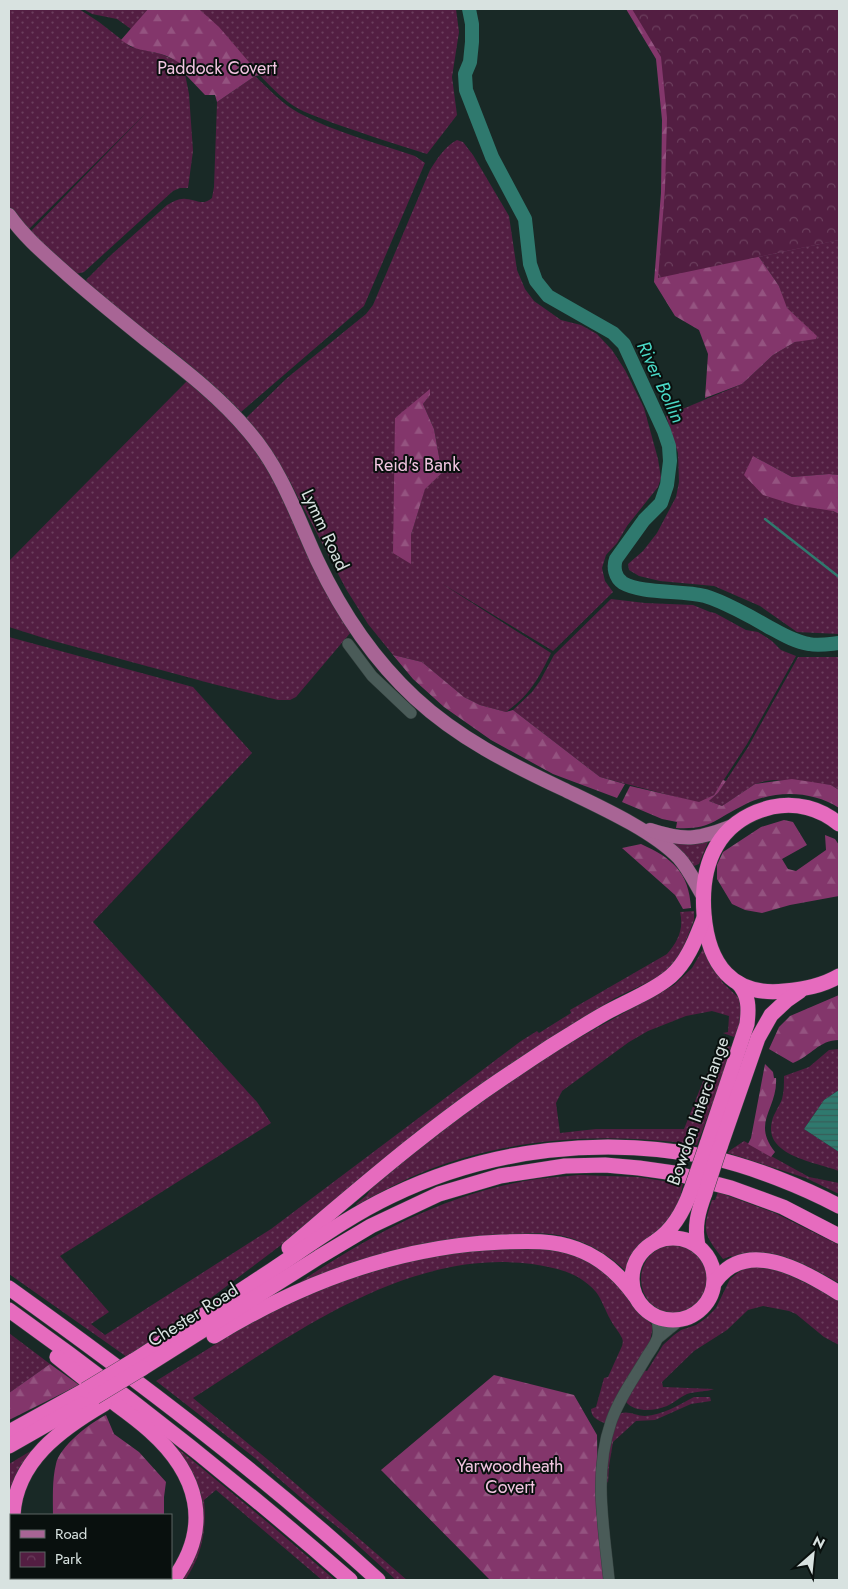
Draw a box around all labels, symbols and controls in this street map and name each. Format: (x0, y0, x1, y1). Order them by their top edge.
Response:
park label: Paddock Covert (157, 55, 277, 81)
water label: River Bollin (630, 337, 692, 427)
park label: Reid's Bank (374, 452, 460, 478)
street label: Lymm Road (295, 485, 355, 575)
street label: Bowdon Interchange (660, 1033, 736, 1189)
street label: Chester Road (143, 1277, 243, 1353)
park label: Yarwoodheath Covert (457, 1453, 563, 1500)
legend (10, 1514, 172, 1579)
text: Road (55, 1523, 87, 1545)
north arrow (788, 1529, 838, 1579)
text: N (809, 1531, 828, 1554)
text: Park (55, 1548, 82, 1570)

